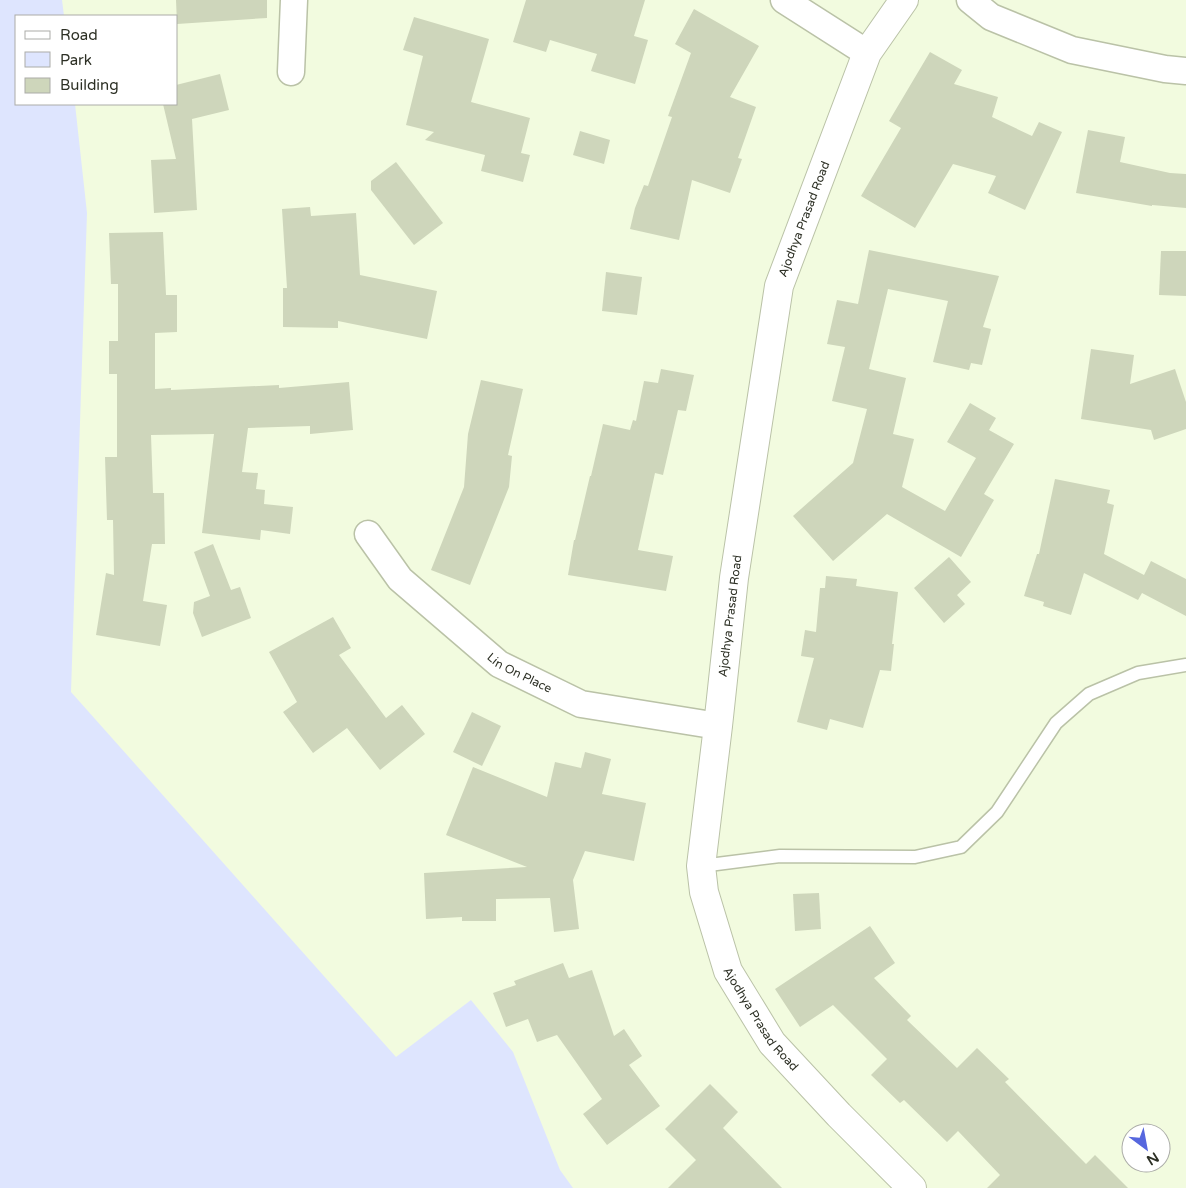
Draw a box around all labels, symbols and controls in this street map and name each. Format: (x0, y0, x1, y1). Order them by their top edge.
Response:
legend (15, 15, 178, 105)
text: Road (60, 26, 98, 44)
text: Park (60, 51, 92, 69)
text: Building (60, 76, 119, 94)
street label: Ajodhya Prasad Road (775, 159, 833, 279)
street label: Ajodhya Prasad Road (716, 554, 744, 678)
street label: Lin On Place (484, 650, 554, 696)
street label: Ajodhya Prasad Road (720, 965, 801, 1074)
north arrow (1121, 1123, 1171, 1173)
text: N (1143, 1148, 1162, 1169)

